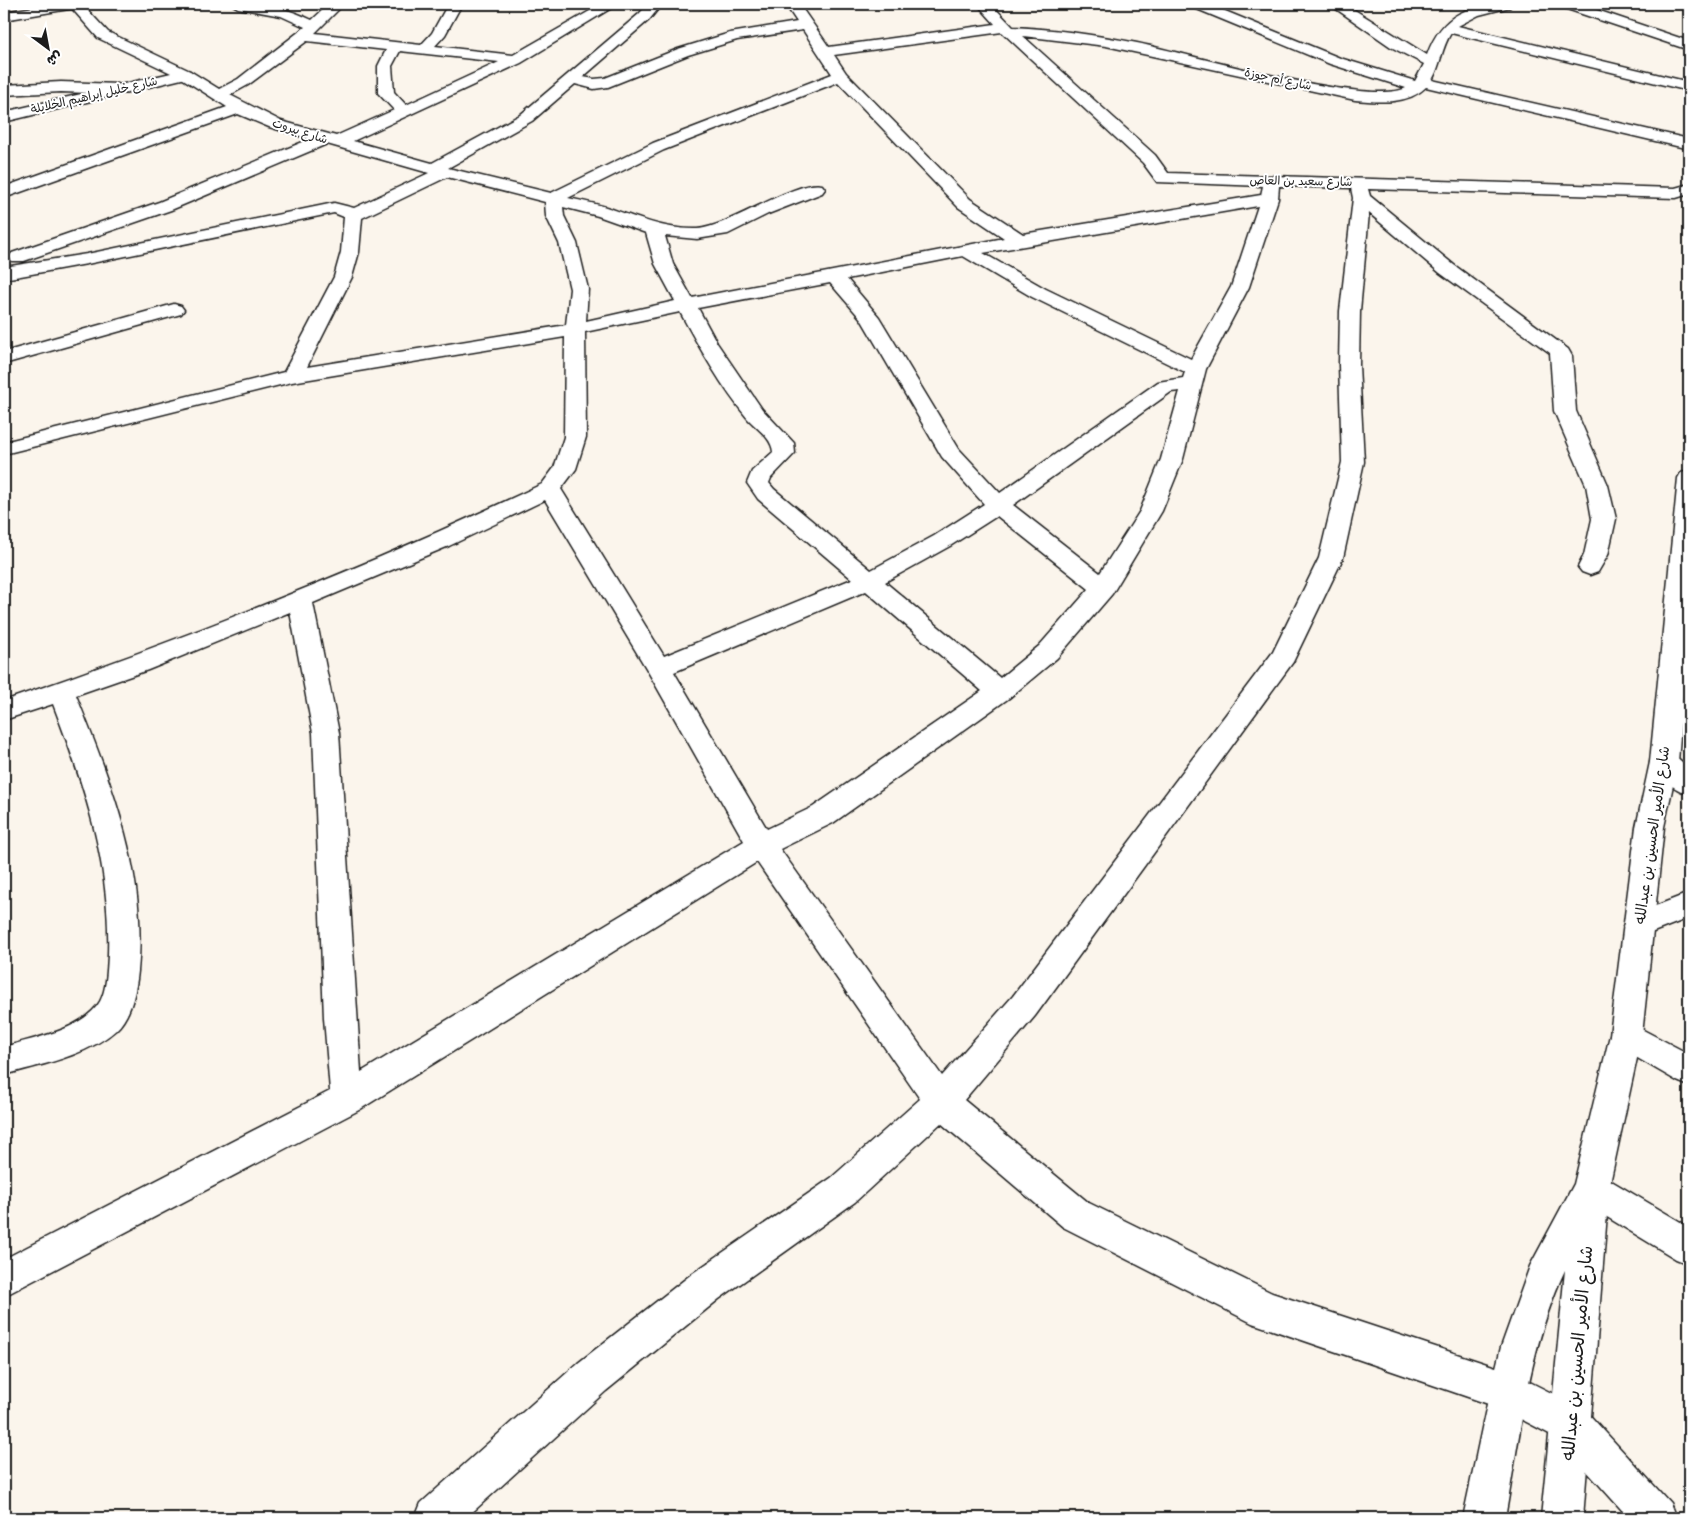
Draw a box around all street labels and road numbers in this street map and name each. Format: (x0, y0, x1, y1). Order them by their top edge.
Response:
street label: شارع أم جوزة (1242, 61, 1314, 97)
street label: شارع خليل إبراهيم الخلايلة (28, 70, 160, 120)
street label: شارع بيروت (269, 112, 331, 150)
street label: شارع سعيد بن العاص (1249, 169, 1353, 193)
street label: شارع الأمير الحسين بن عبدالله (1627, 744, 1677, 926)
street label: شارع الأمير الحسين بن عبدالله (1552, 1244, 1602, 1462)

